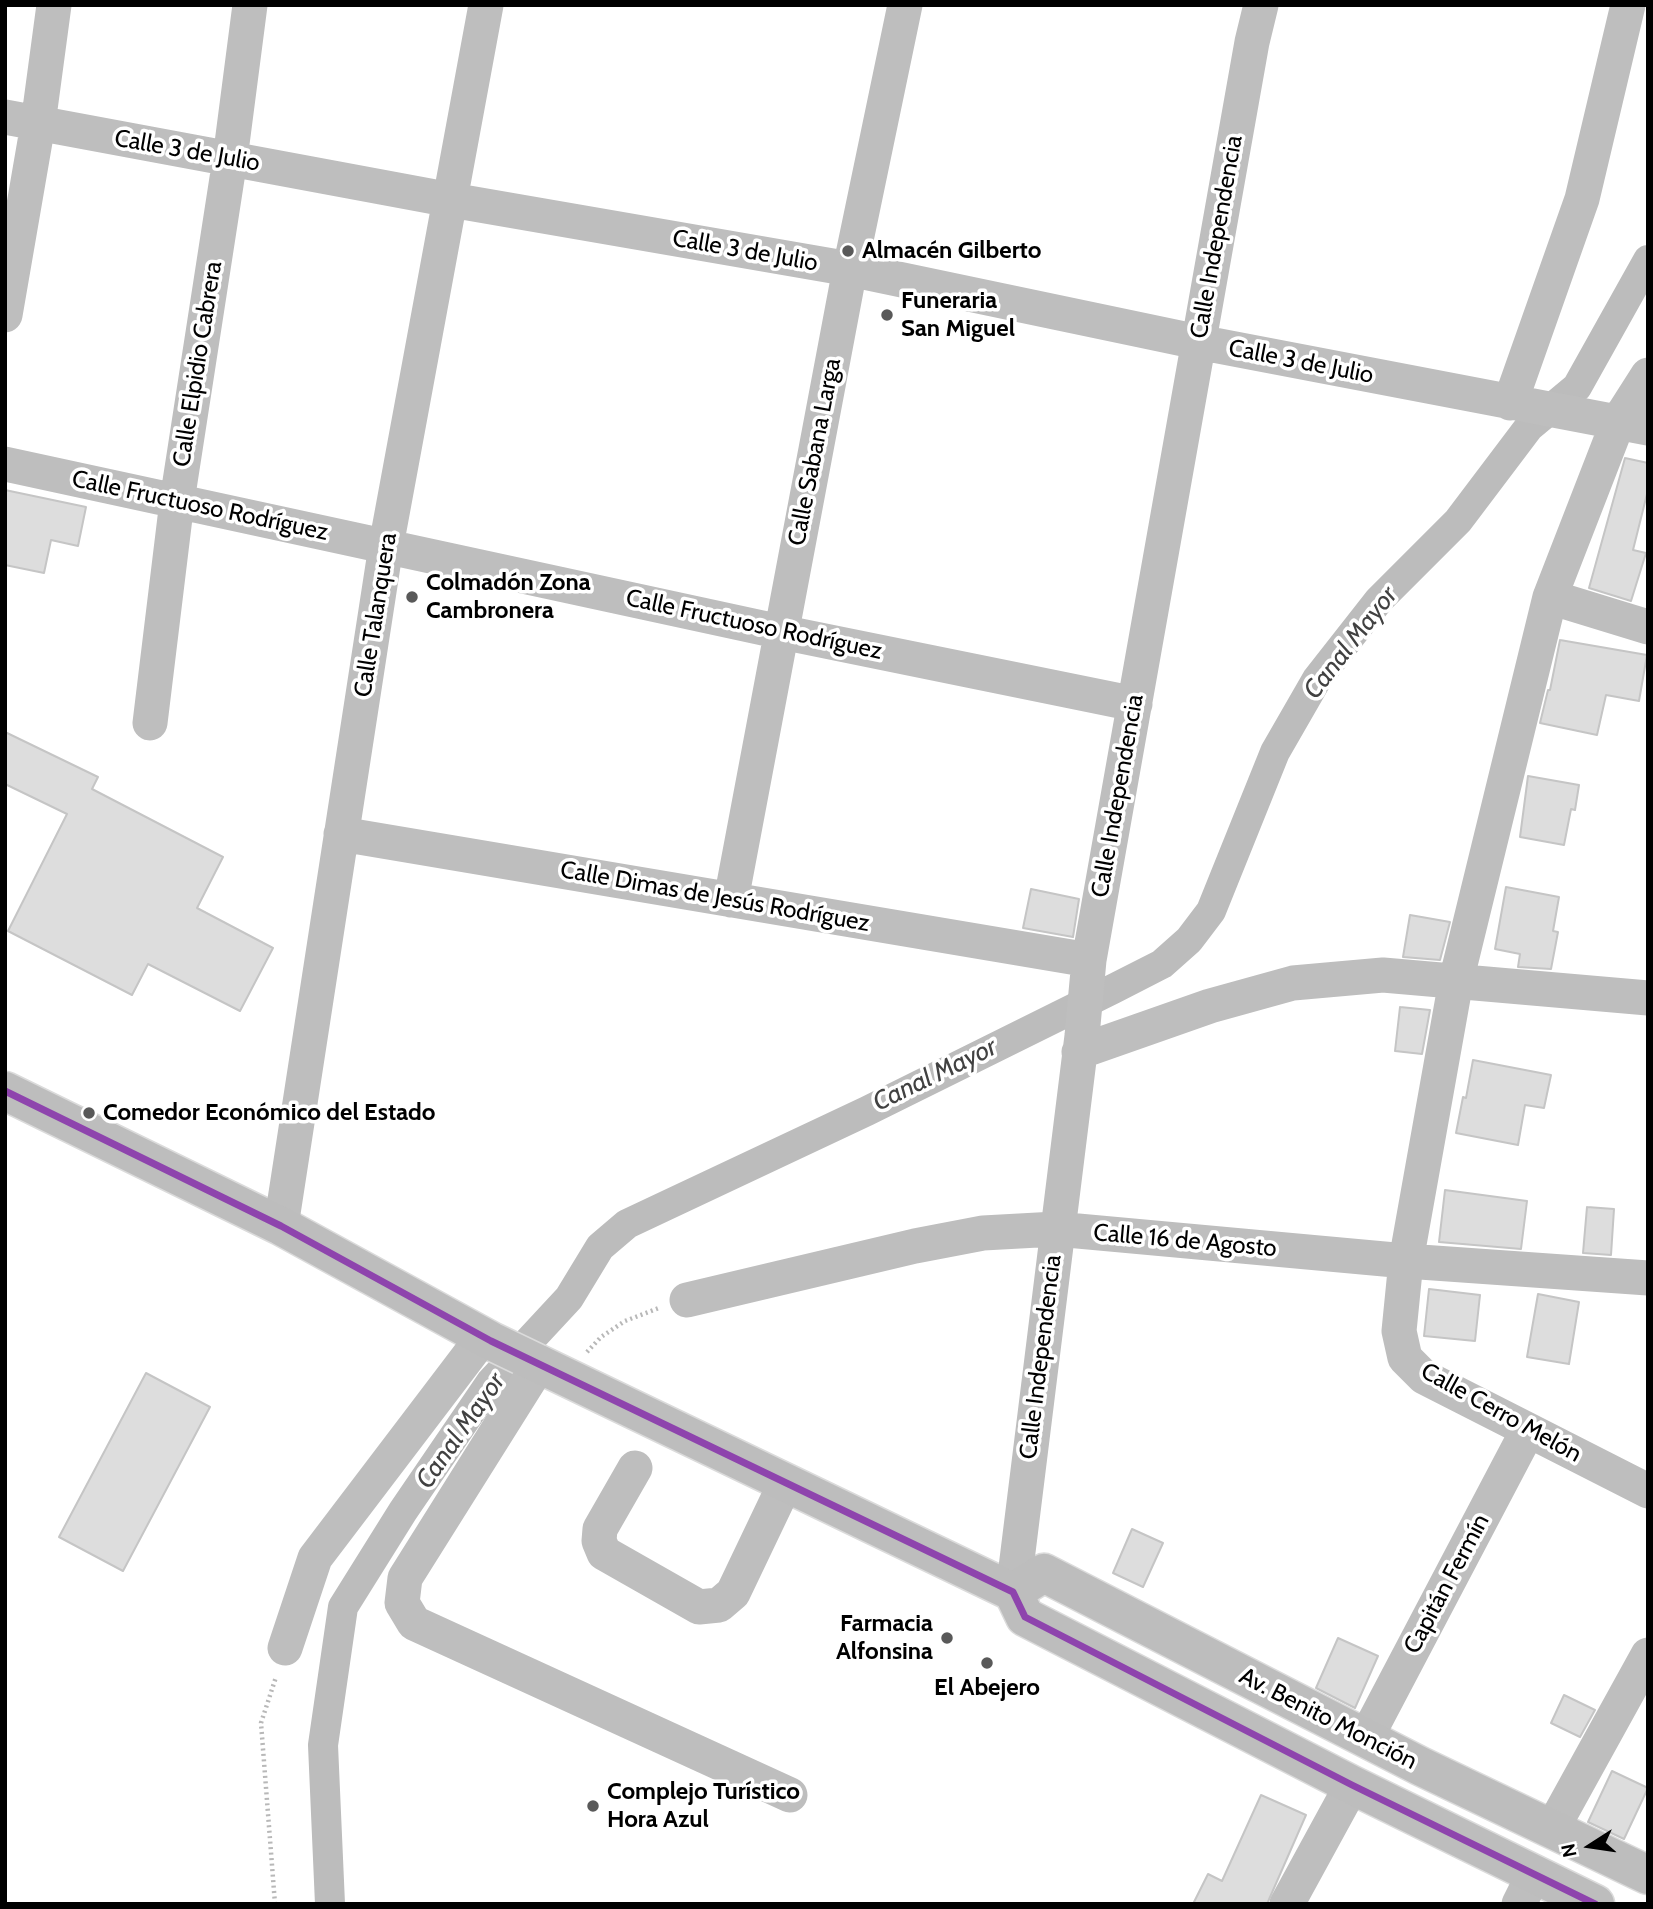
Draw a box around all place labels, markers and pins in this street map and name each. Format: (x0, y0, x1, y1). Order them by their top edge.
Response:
place label: Almacén Gilberto (862, 237, 1041, 265)
marker: Almacén Gilberto (840, 243, 856, 259)
place label: Funeraria San Miguel (901, 287, 1015, 343)
marker: Funeraria San Miguel (879, 307, 895, 323)
place label: Colmadón Zona Cambronera (426, 569, 591, 625)
marker: Colmadón Zona Cambronera (404, 589, 420, 605)
place label: Comedor Económico del Estado (103, 1099, 435, 1127)
marker: Comedor Económico del Estado (81, 1105, 97, 1121)
place label: Farmacia Alfonsina (836, 1610, 933, 1666)
marker: Farmacia Alfonsina (939, 1630, 955, 1646)
marker: El Abejero (979, 1655, 995, 1671)
place label: El Abejero (934, 1674, 1040, 1702)
place label: Complejo Turístico Hora Azul (607, 1778, 800, 1834)
marker: Complejo Turístico Hora Azul (585, 1798, 601, 1814)

